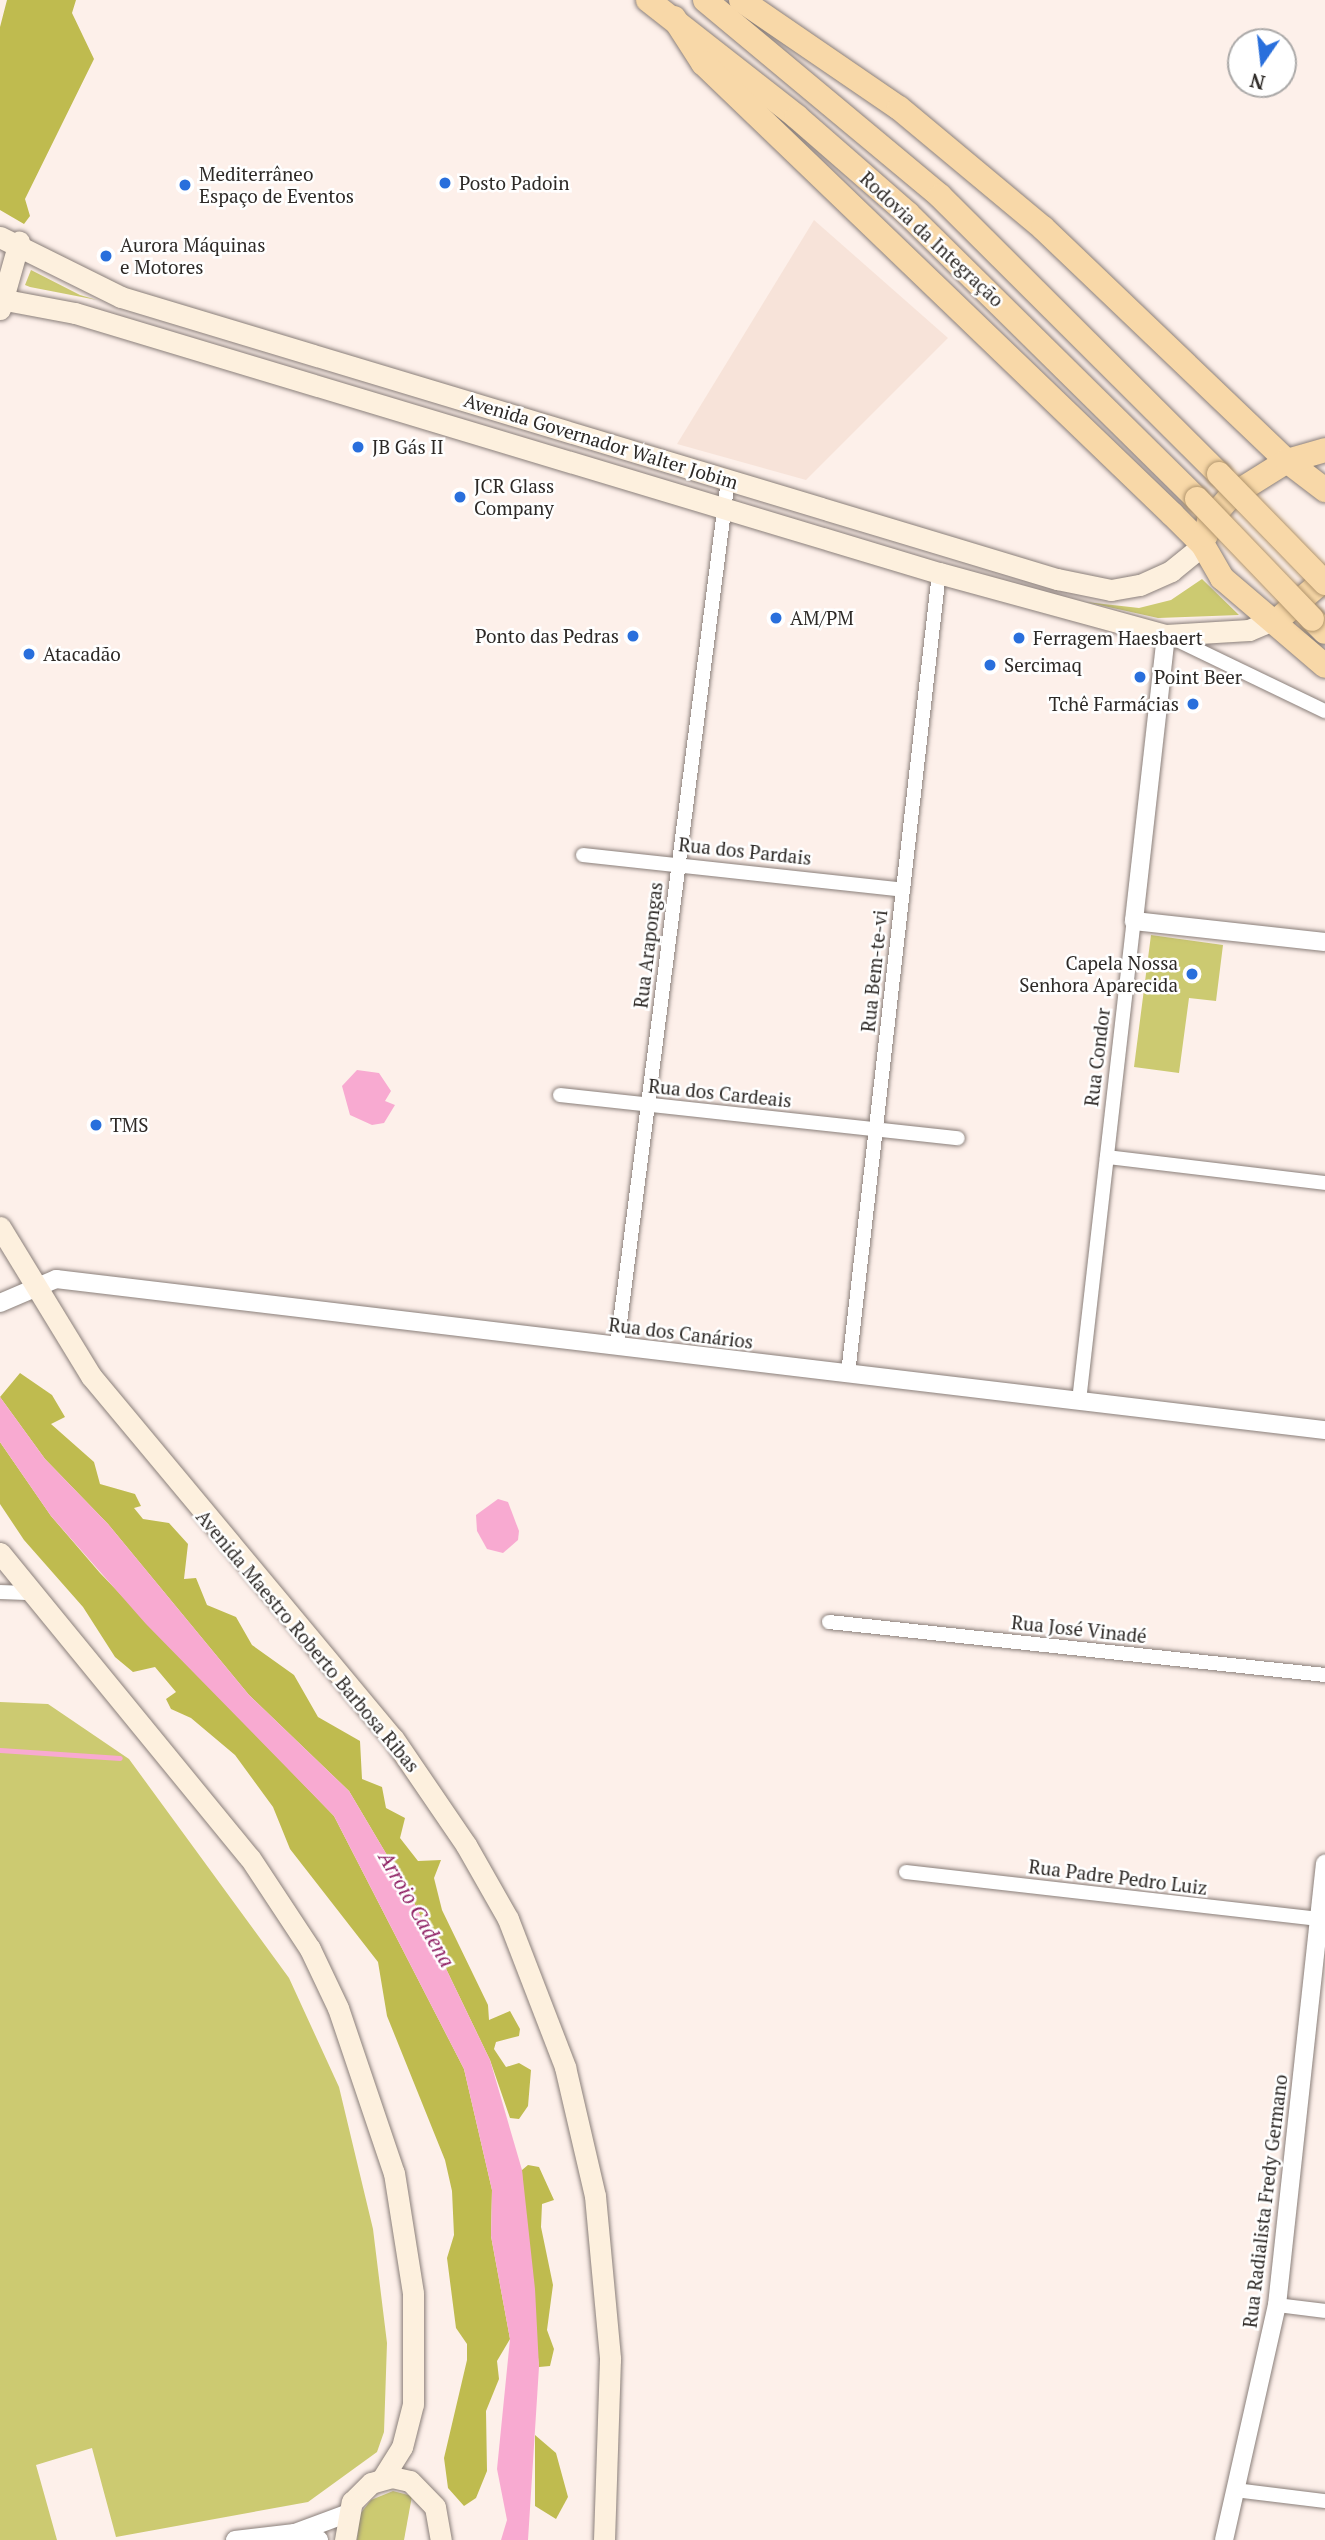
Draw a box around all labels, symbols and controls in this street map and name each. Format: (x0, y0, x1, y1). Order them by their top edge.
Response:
north arrow (1227, 28, 1297, 98)
text: N (1247, 68, 1267, 96)
place label: Mediterrâneo Espaço de Eventos (199, 163, 354, 207)
street label: Rodovia da Integração (856, 167, 1008, 311)
place label: Posto Padoin (459, 172, 570, 194)
marker: Posto Padoin (437, 175, 453, 191)
marker: Mediterrâneo Espaço de Eventos (177, 177, 193, 193)
place label: Aurora Máquinas e Motores (120, 234, 265, 278)
marker: Aurora Máquinas e Motores (98, 248, 114, 264)
street label: Avenida Governador Walter Jobim (461, 388, 741, 494)
place label: JB Gás II (372, 436, 444, 458)
marker: JB Gás II (350, 439, 366, 455)
place label: JCR Glass Company (474, 475, 554, 519)
marker: JCR Glass Company (452, 489, 468, 505)
place label: AM/PM (790, 607, 854, 629)
marker: AM/PM (768, 610, 784, 626)
place label: Ponto das Pedras (475, 625, 619, 647)
place label: Ferragem Haesbaert (1033, 627, 1203, 649)
marker: Ponto das Pedras (625, 628, 641, 644)
marker: Ferragem Haesbaert (1011, 630, 1027, 646)
place label: Atacadão (43, 643, 121, 665)
marker: Atacadão (21, 646, 37, 662)
place label: Sercimaq (1004, 654, 1082, 676)
marker: Sercimaq (982, 657, 998, 673)
place label: Point Beer (1154, 666, 1242, 688)
marker: Point Beer (1132, 669, 1148, 685)
place label: Tchê Farmácias (1049, 693, 1179, 715)
marker: Tchê Farmácias (1185, 696, 1201, 712)
street label: Rua dos Pardais (677, 833, 813, 869)
street label: Rua Arapongas (629, 880, 667, 1010)
street label: Rua Bem-te-vi (856, 909, 892, 1033)
place label: Capela Nossa Senhora Aparecida (1019, 952, 1178, 996)
marker: Capela Nossa Senhora Aparecida (1184, 966, 1200, 982)
street label: Rua Condor (1080, 1006, 1114, 1108)
street label: Rua dos Cardeais (647, 1074, 793, 1112)
place label: TMS (110, 1114, 148, 1136)
marker: TMS (88, 1117, 104, 1133)
street label: Rua dos Canários (607, 1313, 755, 1353)
street label: Avenida Maestro Roberto Barbosa Ribas (192, 1505, 424, 1777)
street label: Rua José Vinadé (1010, 1611, 1148, 1647)
water label: Arroio Cadena (374, 1846, 460, 1972)
street label: Rua Padre Pedro Luiz (1027, 1855, 1209, 1899)
street label: Rua Radialista Fredy Germano (1238, 2073, 1292, 2329)

